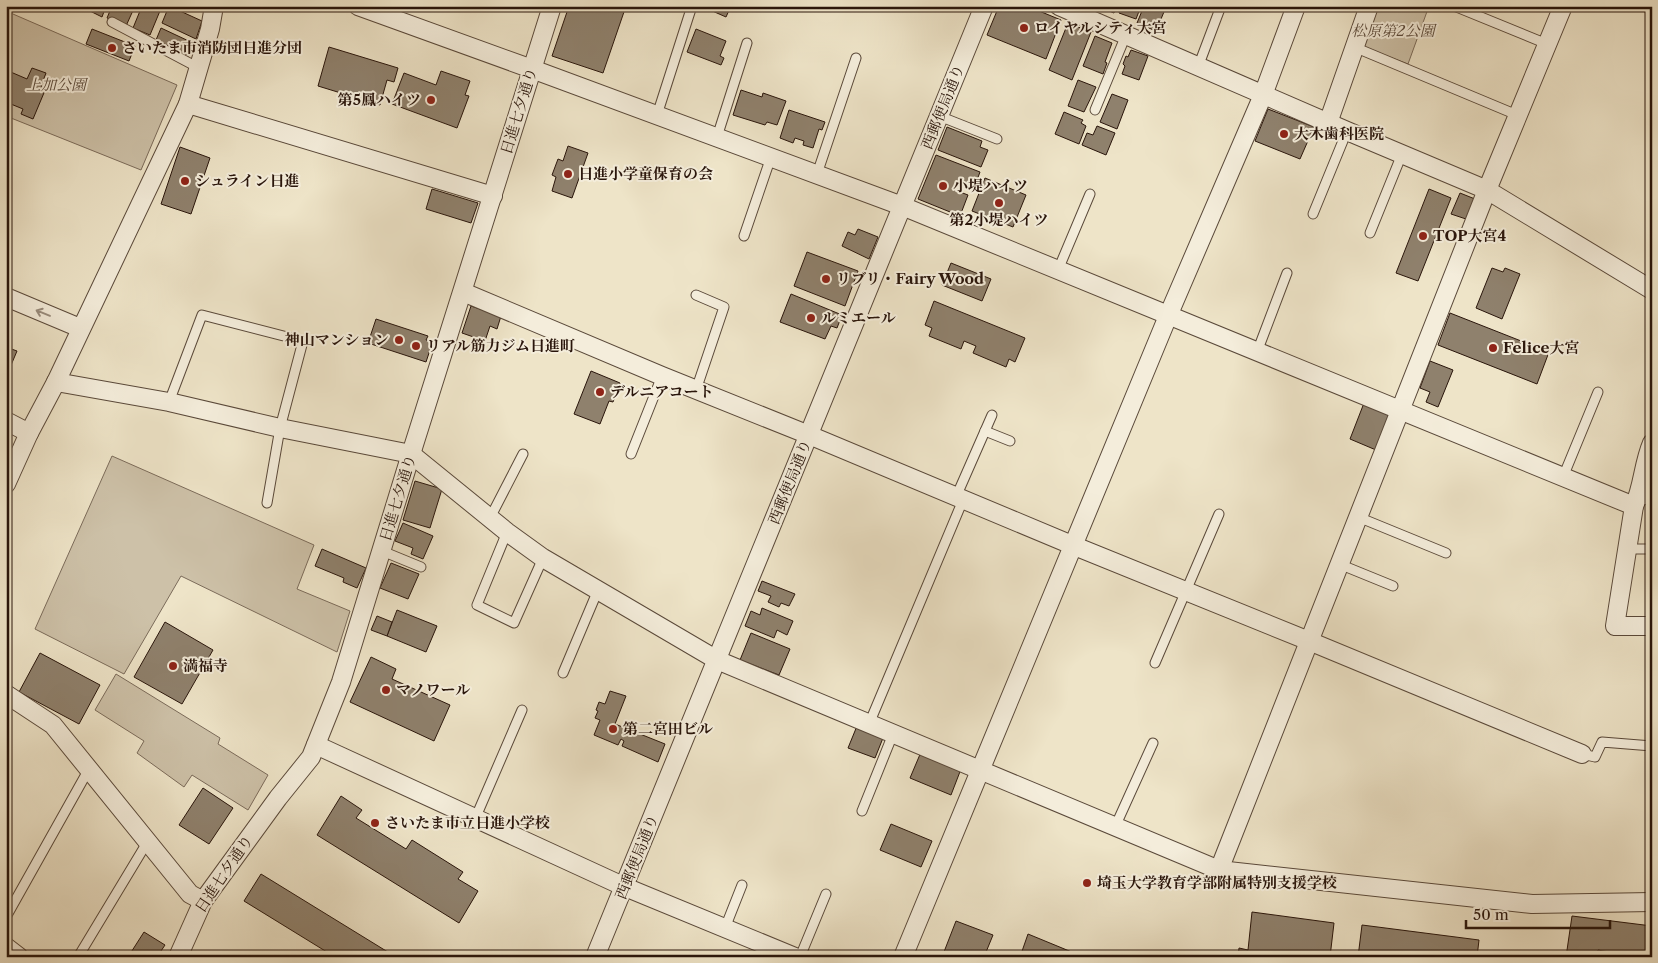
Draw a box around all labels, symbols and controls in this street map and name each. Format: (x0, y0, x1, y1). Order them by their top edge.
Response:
place label: ロイヤルシティ大宮 (1034, 18, 1167, 37)
park label: 松原第2公園 (1351, 21, 1438, 40)
marker: ロイヤルシティ大宮 (1018, 22, 1030, 34)
place label: さいたま市消防団日進分団 (122, 38, 302, 57)
marker: さいたま市消防団日進分団 (106, 42, 118, 54)
street label: 西郵便局通り (917, 62, 968, 152)
street label: 日進七夕通り (496, 65, 541, 157)
park label: 上加公園 (26, 75, 89, 94)
place label: 第5鳳ハイツ (338, 90, 421, 109)
marker: 第5鳳ハイツ (425, 94, 437, 106)
place label: 大木歯科医院 (1294, 124, 1384, 143)
marker: 大木歯科医院 (1278, 128, 1290, 140)
place label: 日進小学童保育の会 (578, 164, 713, 183)
marker: 日進小学童保育の会 (562, 168, 574, 180)
place label: シュライン日進 (195, 171, 299, 190)
marker: シュライン日進 (179, 175, 191, 187)
place label: 小堤ハイツ (953, 176, 1028, 195)
marker: 小堤ハイツ (937, 180, 949, 192)
marker: 第2小堤ハイツ (993, 197, 1005, 209)
place label: 第2小堤ハイツ (950, 210, 1048, 229)
place label: TOP大宮4 (1433, 226, 1507, 245)
marker: TOP大宮4 (1417, 230, 1429, 242)
place label: リブリ・Fairy Wood (836, 269, 984, 288)
marker: リブリ・Fairy Wood (820, 273, 832, 285)
one-way arrow (36, 307, 51, 317)
place label: ルミエール (821, 308, 896, 327)
marker: ルミエール (805, 312, 817, 324)
place label: 神山マンション (285, 330, 389, 349)
marker: 神山マンション (393, 334, 405, 346)
place label: リアル筋力ジム日進町 (426, 336, 575, 355)
place label: Felice大宮 (1503, 338, 1579, 357)
marker: リアル筋力ジム日進町 (410, 340, 422, 352)
marker: Felice大宮 (1487, 342, 1499, 354)
place label: デルニアコート (610, 382, 714, 401)
marker: デルニアコート (594, 386, 606, 398)
street label: 西郵便局通り (764, 437, 815, 527)
street label: 日進七夕通り (375, 452, 420, 544)
place label: 満福寺 (183, 656, 228, 675)
marker: 満福寺 (167, 660, 179, 672)
place label: マノワール (396, 680, 470, 699)
marker: マノワール (380, 684, 392, 696)
place label: 第二宮田ビル (623, 719, 713, 738)
marker: 第二宮田ビル (607, 723, 619, 735)
street label: 西郵便局通り (611, 812, 662, 902)
place label: さいたま市立日進小学校 (385, 813, 550, 832)
marker: さいたま市立日進小学校 (369, 817, 381, 829)
street label: 日進七夕通り (191, 831, 257, 916)
place label: 埼玉大学教育学部附属特別支援学校 (1097, 873, 1337, 892)
marker: 埼玉大学教育学部附属特別支援学校 (1081, 877, 1093, 889)
scale bar (1466, 898, 1609, 930)
text: 50 m (1473, 905, 1509, 924)

